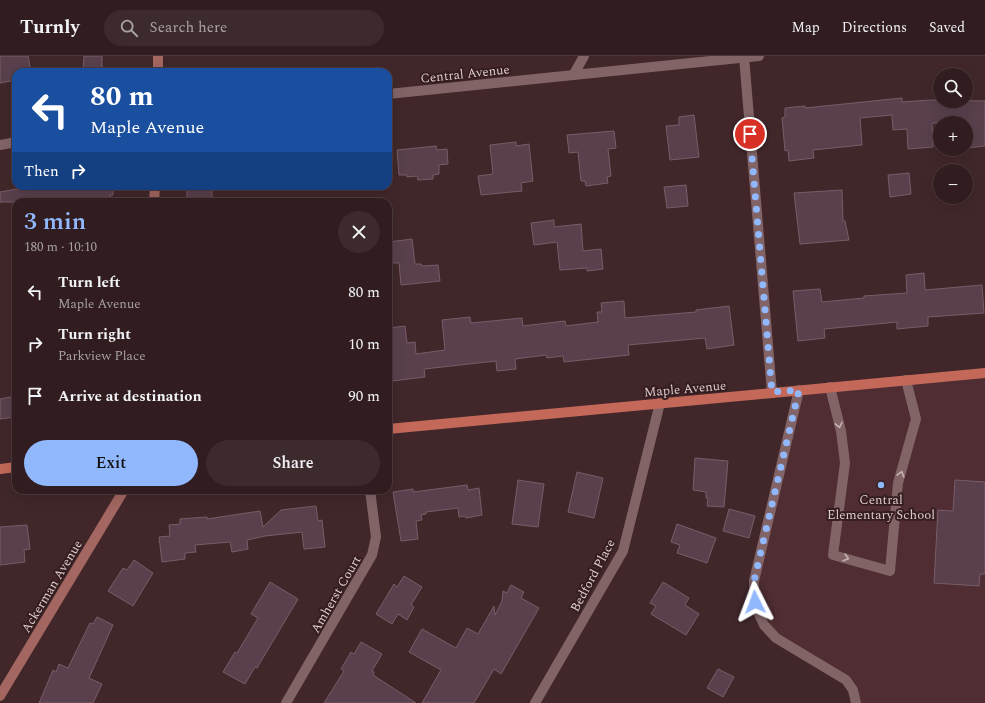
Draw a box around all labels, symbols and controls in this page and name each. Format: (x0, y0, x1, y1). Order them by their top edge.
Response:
search box (104, 10, 384, 46)
text: Turnly (20, 13, 80, 42)
text: Search here (150, 16, 227, 39)
icon: search (118, 17, 140, 39)
text: Map (792, 17, 820, 38)
text: Directions (842, 17, 907, 38)
text: Saved (929, 17, 965, 38)
street label: Central Avenue (420, 59, 511, 89)
map controls (933, 68, 973, 204)
button: search (933, 68, 973, 108)
text: 80 m (90, 75, 154, 118)
icon: left (24, 84, 76, 136)
text: Maple Avenue (90, 114, 204, 141)
button: + (933, 116, 973, 156)
pin (733, 117, 767, 151)
icon: arrive (739, 123, 761, 145)
text: Then (24, 160, 59, 183)
icon: right (67, 160, 89, 182)
button: − (933, 164, 973, 204)
text: 3 min (24, 204, 86, 240)
button: close (338, 211, 380, 253)
text: 180 m · 10:10 (24, 237, 97, 257)
text: Turn left (58, 271, 120, 294)
icon: left (24, 281, 46, 303)
text: 80 m (348, 281, 380, 304)
text: Maple Avenue (58, 294, 140, 314)
text: Turn right (58, 323, 131, 346)
icon: right (24, 333, 46, 355)
text: 10 m (348, 333, 380, 356)
text: Parkview Place (58, 346, 145, 366)
street label: Maple Avenue (643, 375, 727, 403)
icon: arrive (24, 385, 46, 407)
text: Arrive at destination (58, 385, 202, 408)
text: 90 m (348, 385, 380, 408)
one-way arrow (835, 422, 843, 428)
button: Exit (24, 440, 198, 486)
button: Share (206, 440, 380, 486)
one-way arrow (896, 470, 905, 477)
marker: Central Elementary School (876, 480, 886, 490)
place label: Central Elementary School (827, 490, 935, 525)
street label: Bedford Place (565, 535, 621, 616)
street label: Ackerman Avenue (16, 536, 88, 637)
street label: Amherst Court (306, 552, 366, 637)
one-way arrow (842, 554, 849, 562)
position arrow (734, 581, 776, 623)

